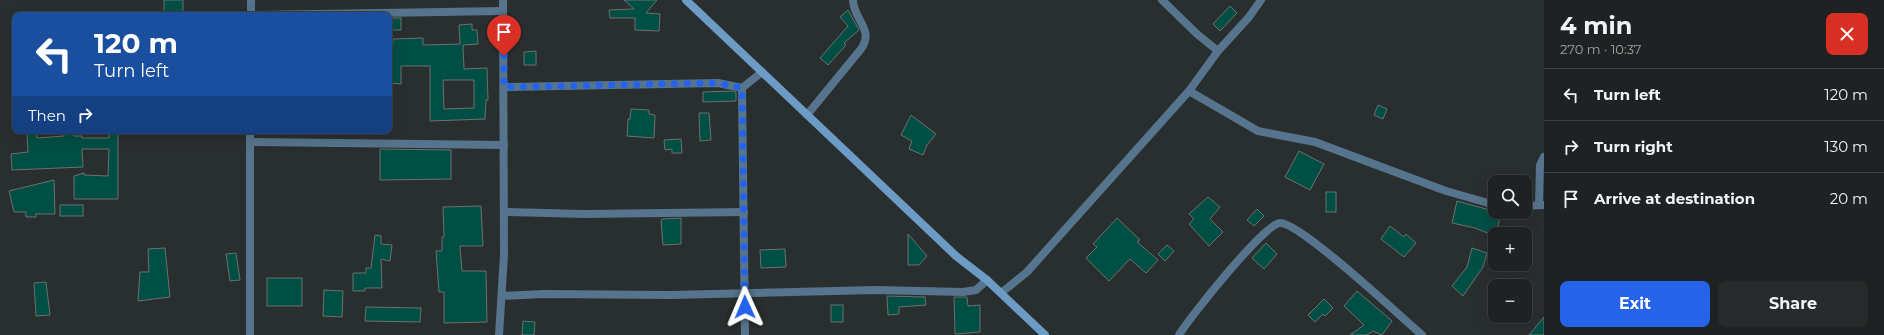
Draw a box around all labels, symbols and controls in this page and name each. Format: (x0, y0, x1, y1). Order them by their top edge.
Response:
text: 4 min (1560, 11, 1632, 40)
button: close (1826, 13, 1868, 55)
pin (487, 15, 521, 56)
icon: arrive (493, 21, 515, 43)
text: 120 m (94, 26, 178, 60)
icon: left (28, 28, 80, 80)
text: 270 m · 10:37 (1560, 41, 1642, 57)
text: Turn left (94, 60, 169, 82)
icon: left (1560, 84, 1582, 106)
text: Turn left (1594, 85, 1661, 104)
text: 120 m (1824, 85, 1868, 104)
icon: right (74, 104, 96, 126)
text: Then (28, 106, 66, 125)
icon: right (1560, 136, 1582, 158)
text: Turn right (1594, 137, 1673, 156)
text: 130 m (1824, 137, 1868, 156)
map controls (1488, 175, 1532, 323)
button: search (1488, 175, 1532, 219)
icon: arrive (1560, 188, 1582, 210)
text: Arrive at destination (1594, 189, 1755, 208)
text: 20 m (1830, 189, 1868, 208)
button: + (1488, 227, 1532, 271)
button: − (1488, 279, 1532, 323)
button: Exit (1560, 281, 1710, 327)
button: Share (1718, 281, 1868, 327)
position arrow (724, 286, 766, 328)

